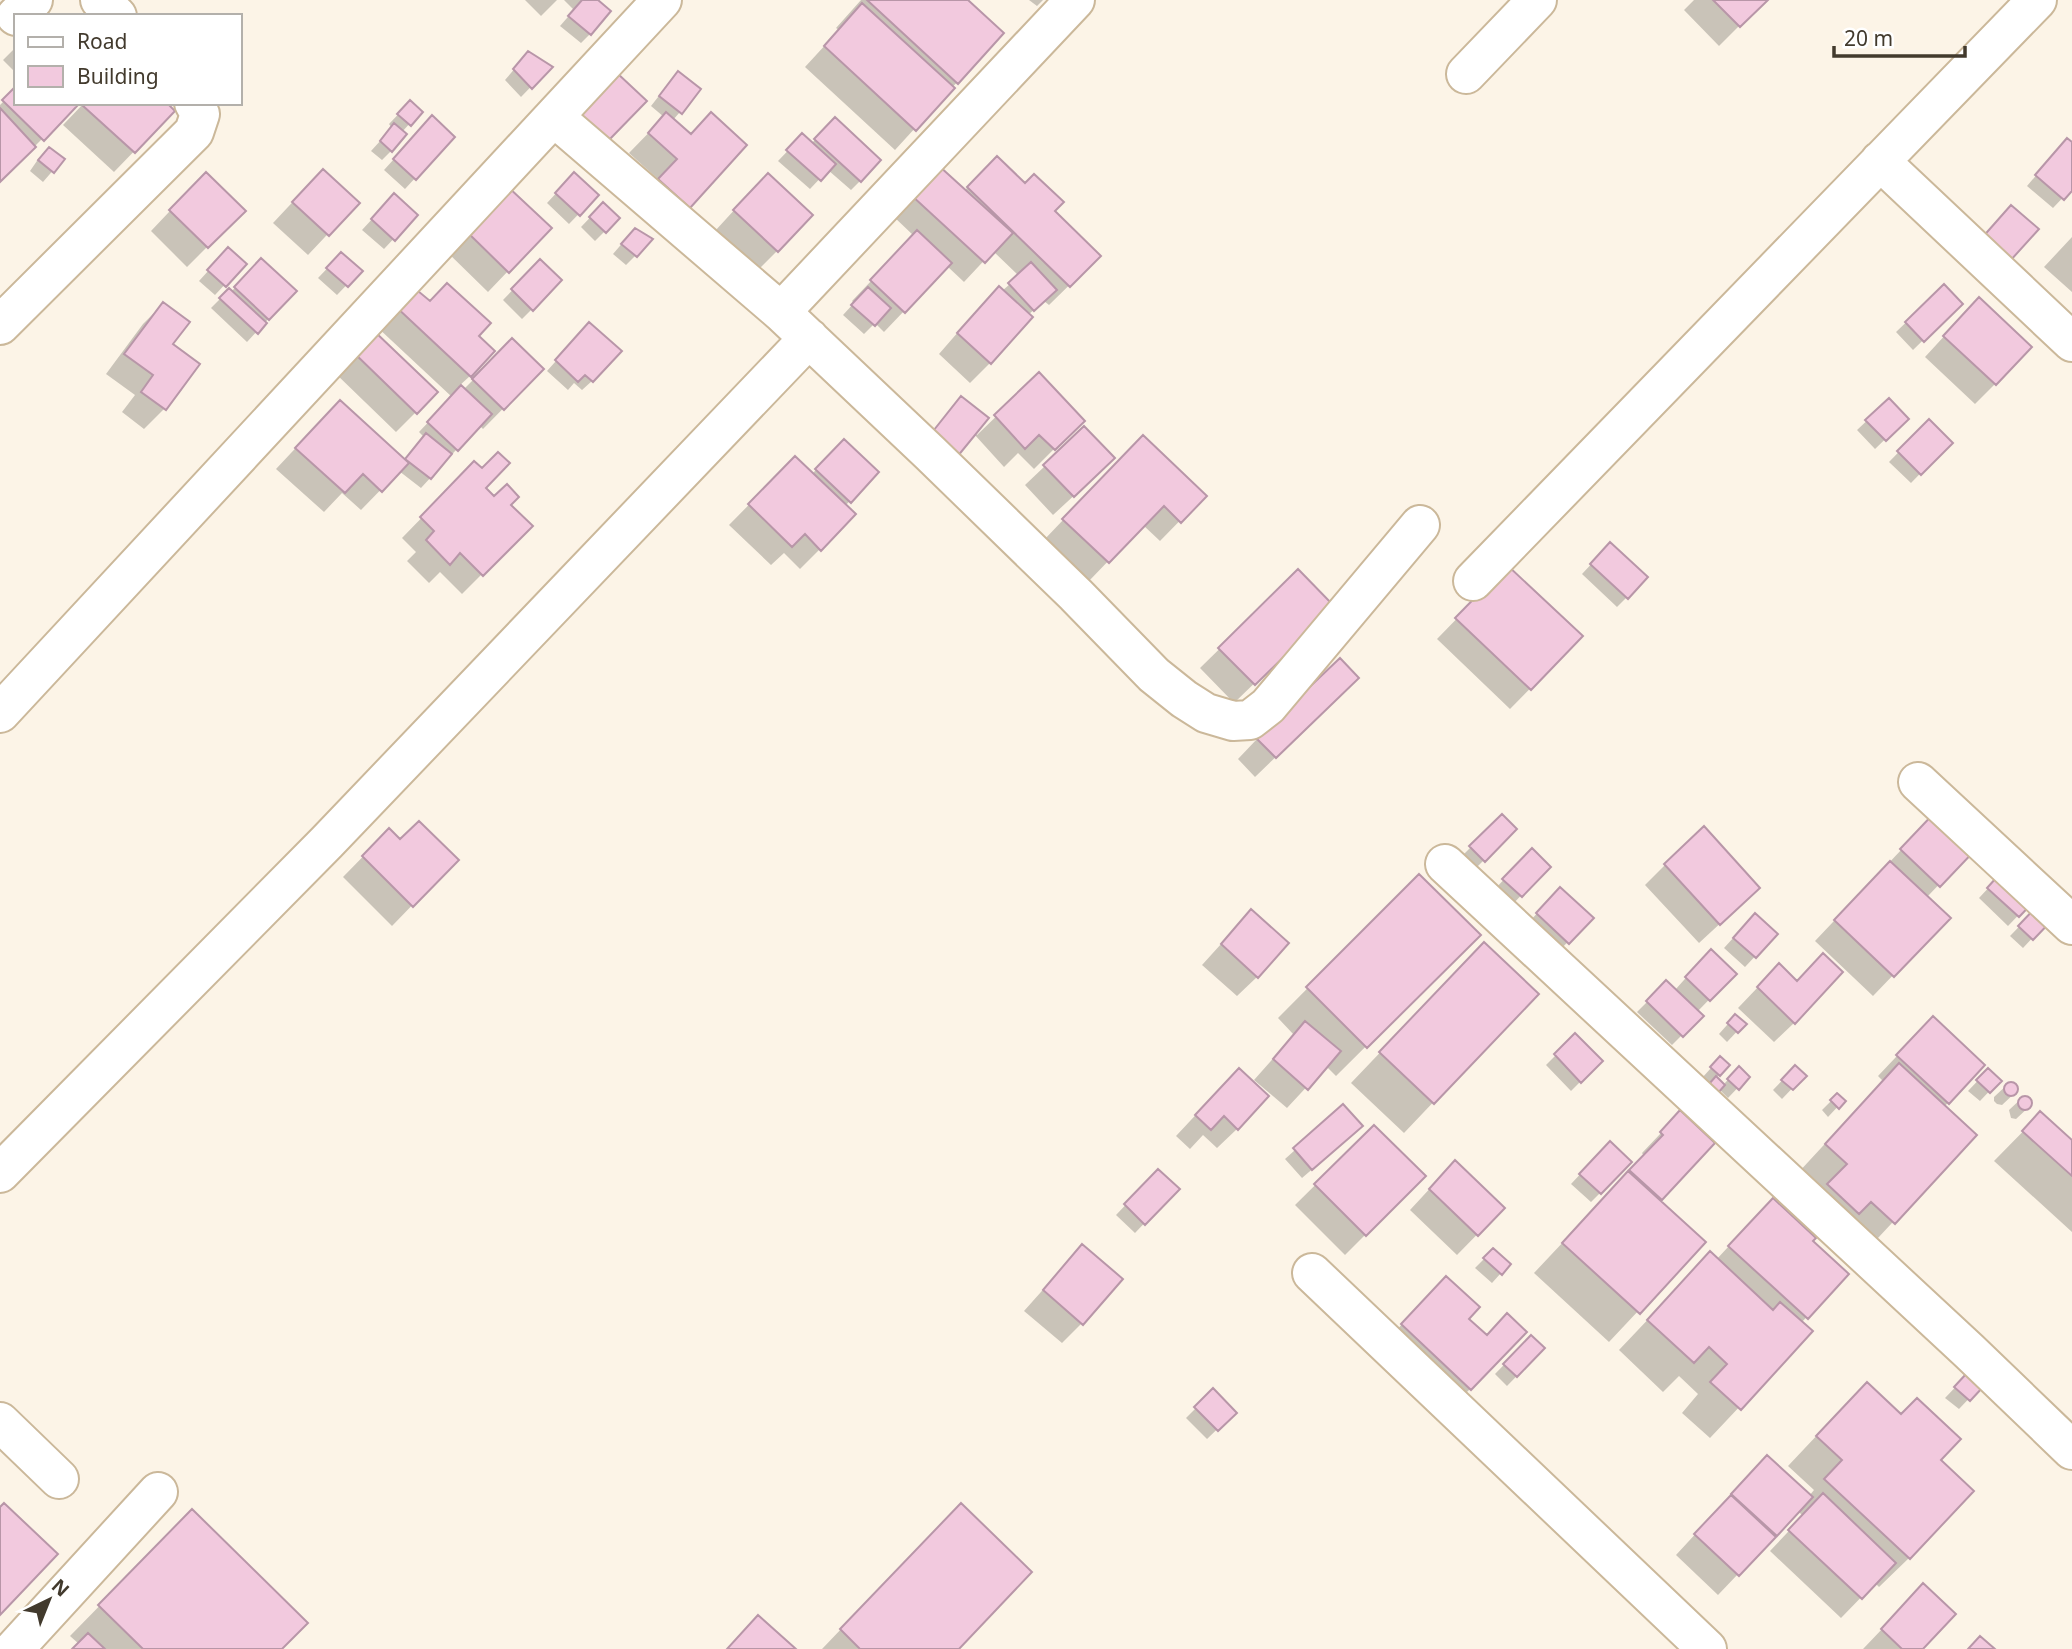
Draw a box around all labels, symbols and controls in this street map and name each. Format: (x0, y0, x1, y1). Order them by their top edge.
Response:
legend (14, 14, 242, 105)
scale bar (1834, 14, 1965, 58)
text: 20 m (1844, 24, 1893, 52)
text: Road (77, 27, 127, 55)
text: Building (77, 62, 159, 90)
north arrow (14, 1565, 84, 1635)
text: N (46, 1573, 75, 1602)

